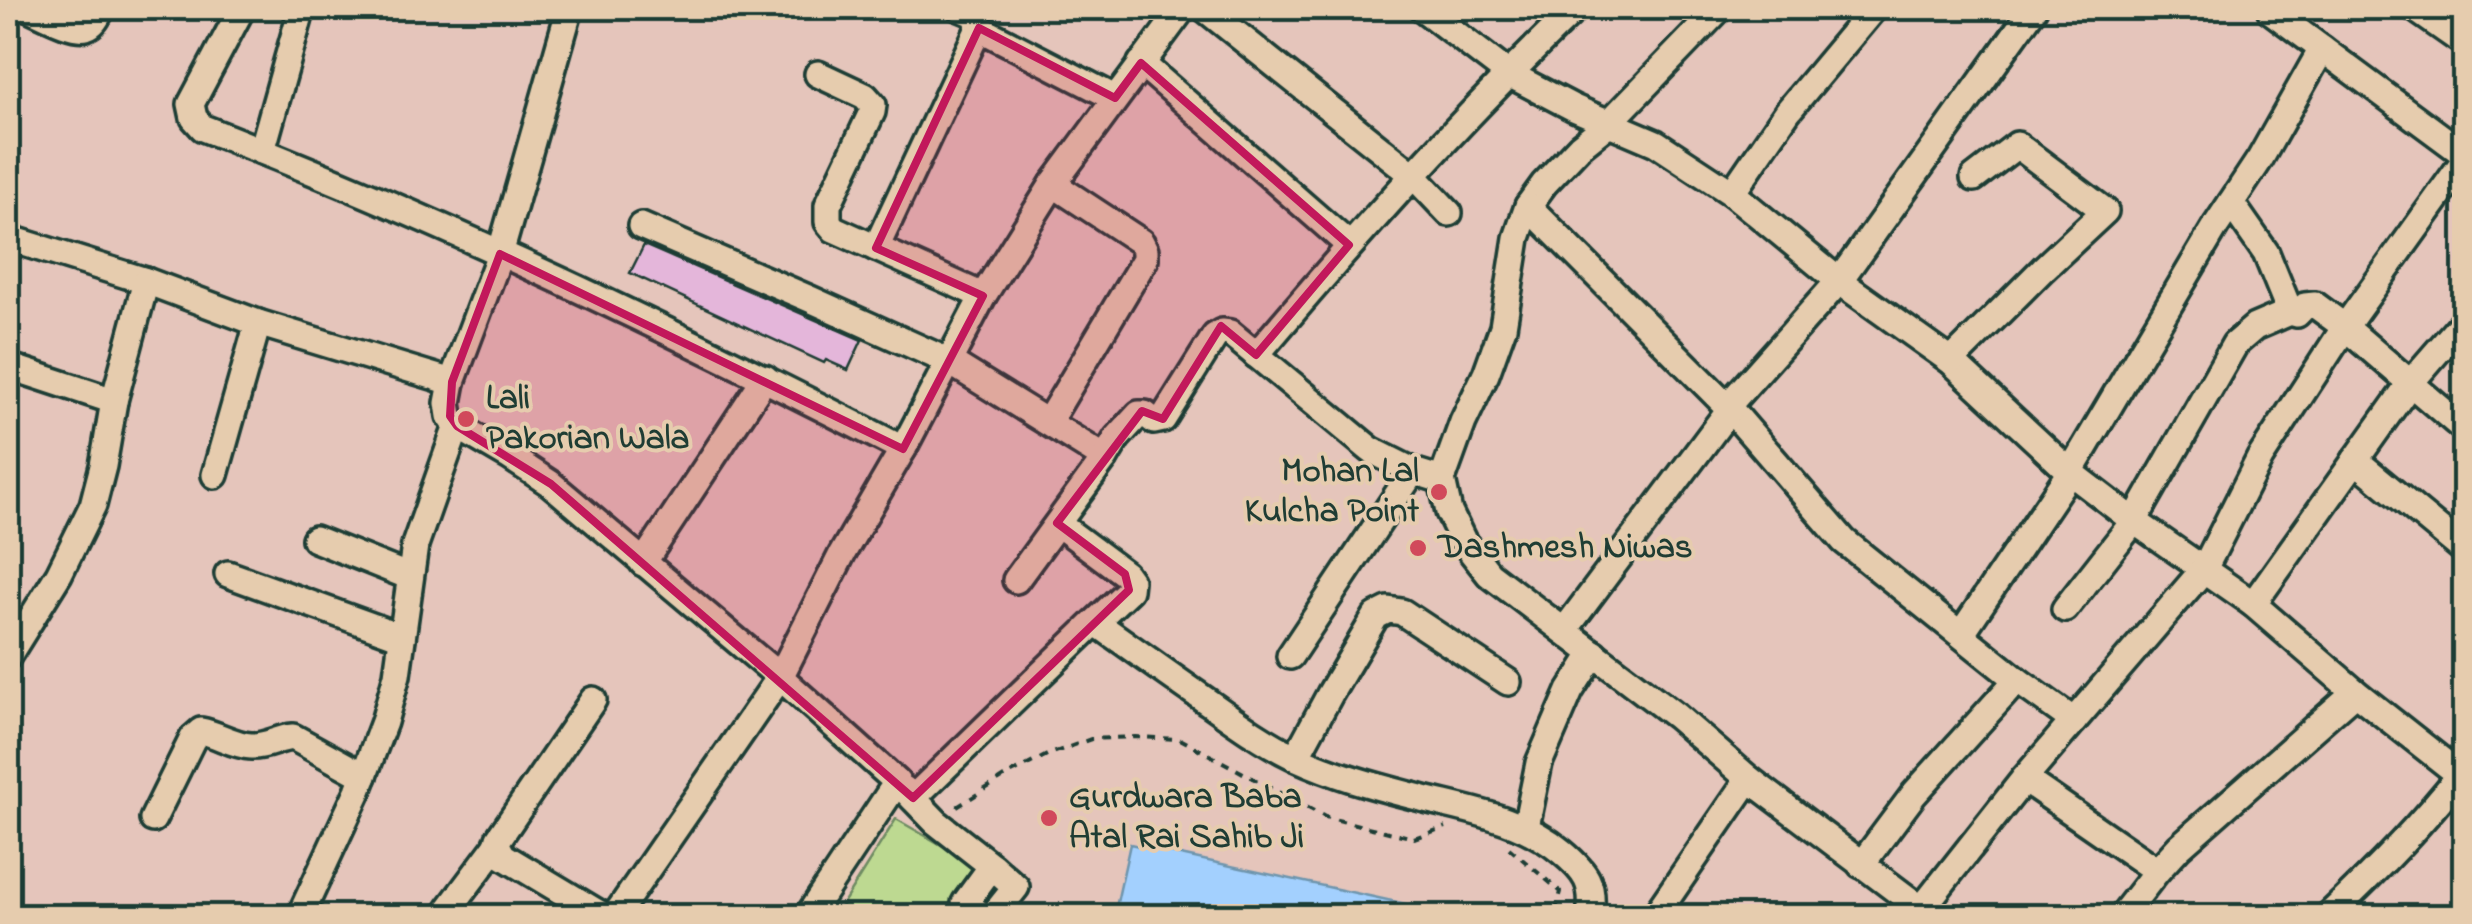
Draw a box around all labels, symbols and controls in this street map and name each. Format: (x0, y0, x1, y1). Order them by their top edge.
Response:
place label: Lali Pakorian Wala (486, 374, 690, 465)
marker: Lali Pakorian Wala (455, 408, 477, 430)
place label: Mohan Lal Kulcha Point (1245, 447, 1419, 538)
marker: Mohan Lal Kulcha Point (1428, 481, 1450, 503)
place label: Dashmesh Niwas (1436, 523, 1693, 574)
marker: Dashmesh Niwas (1407, 537, 1429, 559)
place label: Gurdwara Baba Atal Rai Sahib Ji (1069, 773, 1304, 864)
marker: Gurdwara Baba Atal Rai Sahib Ji (1038, 807, 1060, 829)

